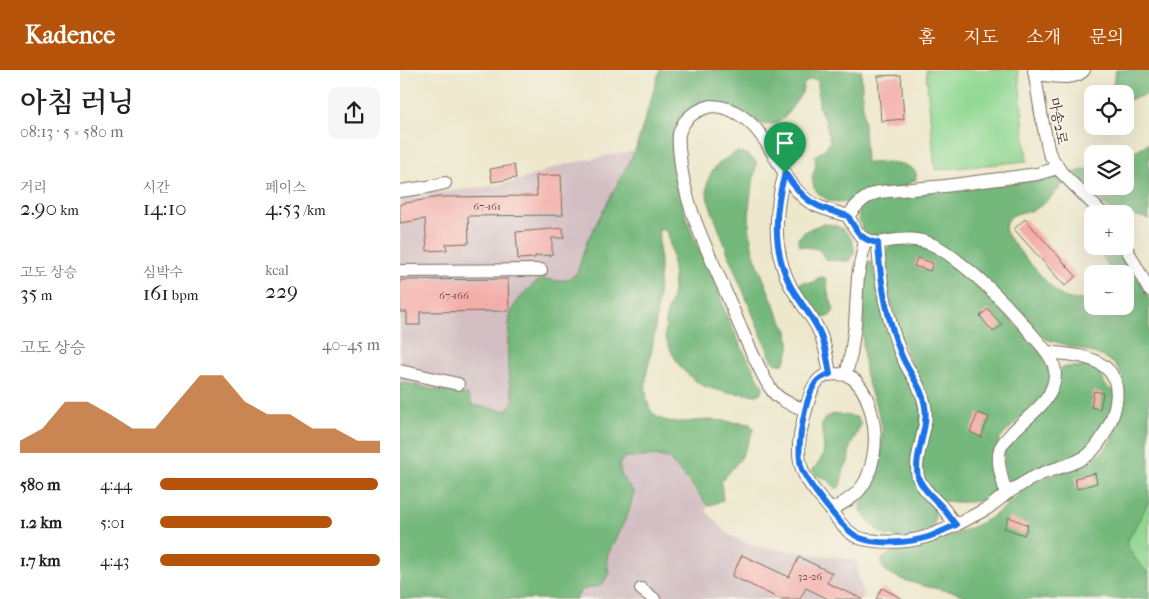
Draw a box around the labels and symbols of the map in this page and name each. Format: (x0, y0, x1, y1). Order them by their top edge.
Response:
street label: 마송2로 (1045, 96, 1071, 147)
pin (764, 122, 806, 173)
house number: 67-161 (473, 200, 501, 213)
house number: 67-166 (439, 289, 469, 302)
house number: 32-26 (798, 570, 822, 583)

